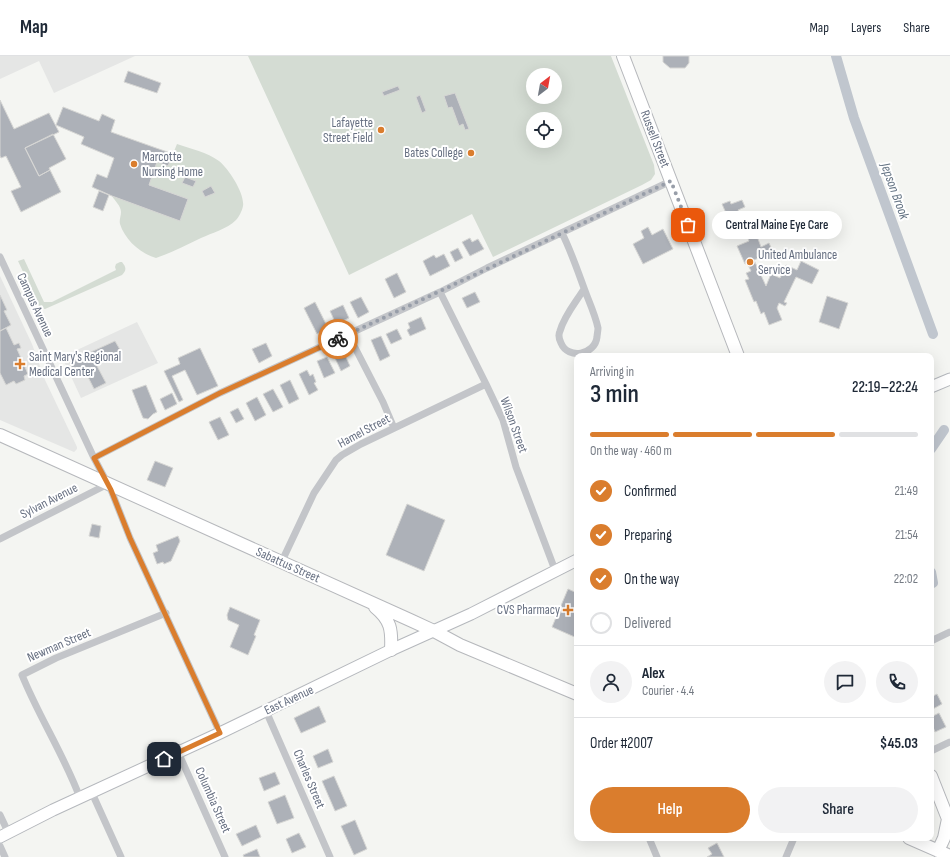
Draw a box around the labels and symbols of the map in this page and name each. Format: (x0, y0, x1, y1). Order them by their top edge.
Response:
north arrow (526, 68, 562, 104)
street label: Russell Street (637, 108, 673, 170)
place label: Lafayette Street Field (323, 115, 373, 146)
marker: Lafayette Street Field (376, 125, 386, 135)
place label: Bates College (404, 145, 463, 161)
marker: Bates College (466, 148, 476, 158)
place label: Marcotte Nursing Home (142, 149, 203, 180)
marker: Marcotte Nursing Home (129, 159, 139, 169)
water label: Jepson Brook (877, 159, 913, 222)
pin (671, 208, 705, 242)
callout: Central Maine Eye Care (712, 211, 842, 239)
place label: United Ambulance Service (758, 247, 837, 278)
marker: United Ambulance Service (745, 257, 755, 267)
street label: Campus Avenue (13, 270, 57, 340)
courier (318, 319, 358, 359)
place label: Saint Mary's Regional Medical Center (29, 349, 121, 380)
marker: Saint Mary's Regional Medical Center (14, 358, 26, 370)
street label: Wilson Street (496, 395, 532, 455)
street label: Hamel Street (335, 411, 393, 451)
street label: Sylvan Avenue (18, 480, 80, 522)
street label: Sabattus Street (253, 544, 323, 586)
place label: CVS Pharmacy (497, 602, 560, 618)
marker: CVS Pharmacy (563, 605, 573, 615)
street label: Newman Street (25, 624, 93, 666)
street label: East Avenue (262, 682, 316, 718)
pin (147, 742, 181, 776)
street label: Charles Street (289, 747, 329, 811)
street label: Columbia Street (191, 765, 235, 835)

